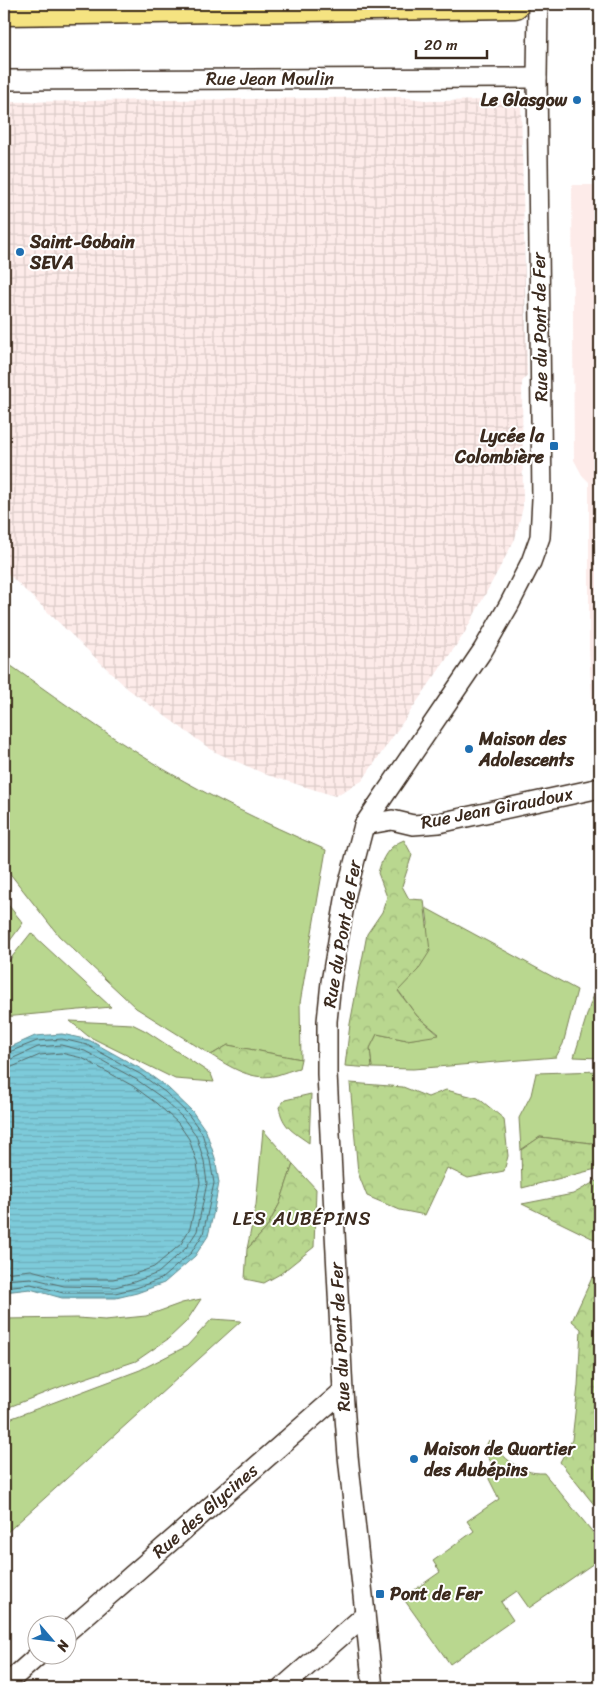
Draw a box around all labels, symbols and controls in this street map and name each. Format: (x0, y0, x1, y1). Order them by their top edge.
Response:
scale bar (416, 28, 488, 60)
text: 20 m (424, 32, 458, 58)
street label: Rue Jean Moulin (206, 63, 334, 95)
place label: Le Glasgow (481, 84, 568, 116)
marker: Le Glasgow (571, 94, 583, 106)
place label: Saint-Gobain SEVA (29, 226, 135, 279)
marker: Saint-Gobain SEVA (14, 246, 26, 258)
street label: Rue du Pont de Fer (523, 250, 557, 402)
place label: Lycée la Colombière (454, 420, 545, 473)
marker: Lycée la Colombière (548, 440, 560, 452)
place label: Maison des Adolescents (478, 723, 575, 776)
marker: Maison des Adolescents (463, 743, 475, 755)
street label: Rue Jean Giraudoux (418, 777, 577, 838)
street label: Rue du Pont de Fer (313, 856, 371, 1010)
district label: LES AUBÉPINS (233, 1202, 371, 1235)
street label: Rue du Pont de Fer (320, 1260, 360, 1412)
place label: Maison de Quartier des Aubépins (423, 1433, 576, 1486)
marker: Maison de Quartier des Aubépins (408, 1453, 420, 1465)
street label: Rue des Glycines (144, 1455, 266, 1567)
place label: Pont de Fer (390, 1578, 483, 1610)
marker: Pont de Fer (374, 1588, 386, 1600)
north arrow (28, 1614, 78, 1664)
text: N (50, 1635, 77, 1656)

